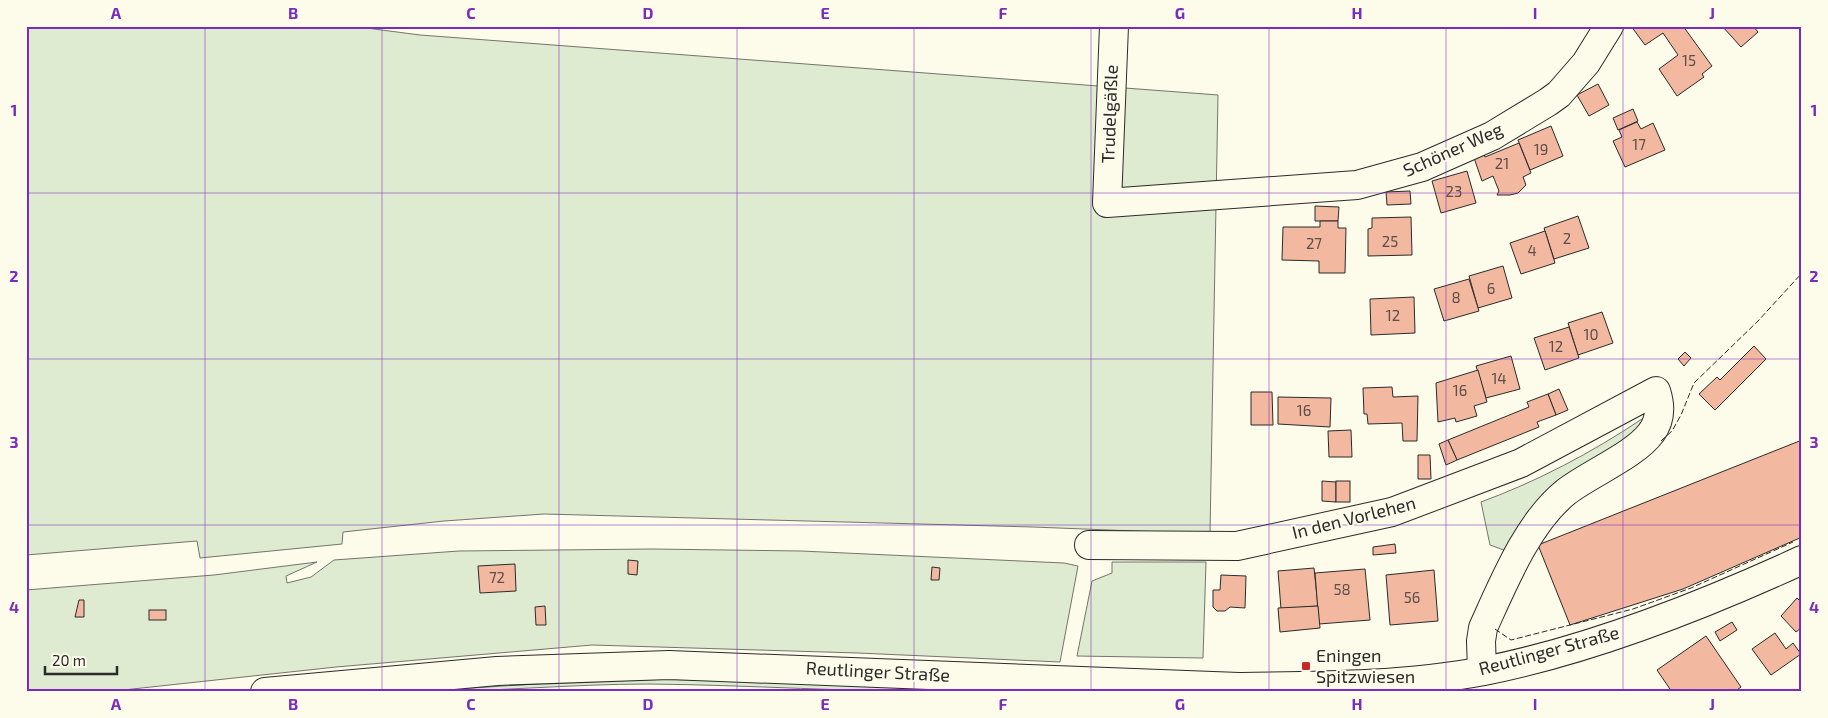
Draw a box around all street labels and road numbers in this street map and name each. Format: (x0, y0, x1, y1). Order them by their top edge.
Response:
street label: Trudelgäßle (1096, 64, 1122, 164)
street label: Schöner Weg (1399, 117, 1506, 181)
street label: In den Vorlehen (1290, 491, 1418, 543)
street label: Reutlinger Straße (1476, 621, 1621, 679)
street label: Reutlinger Straße (805, 656, 951, 686)

